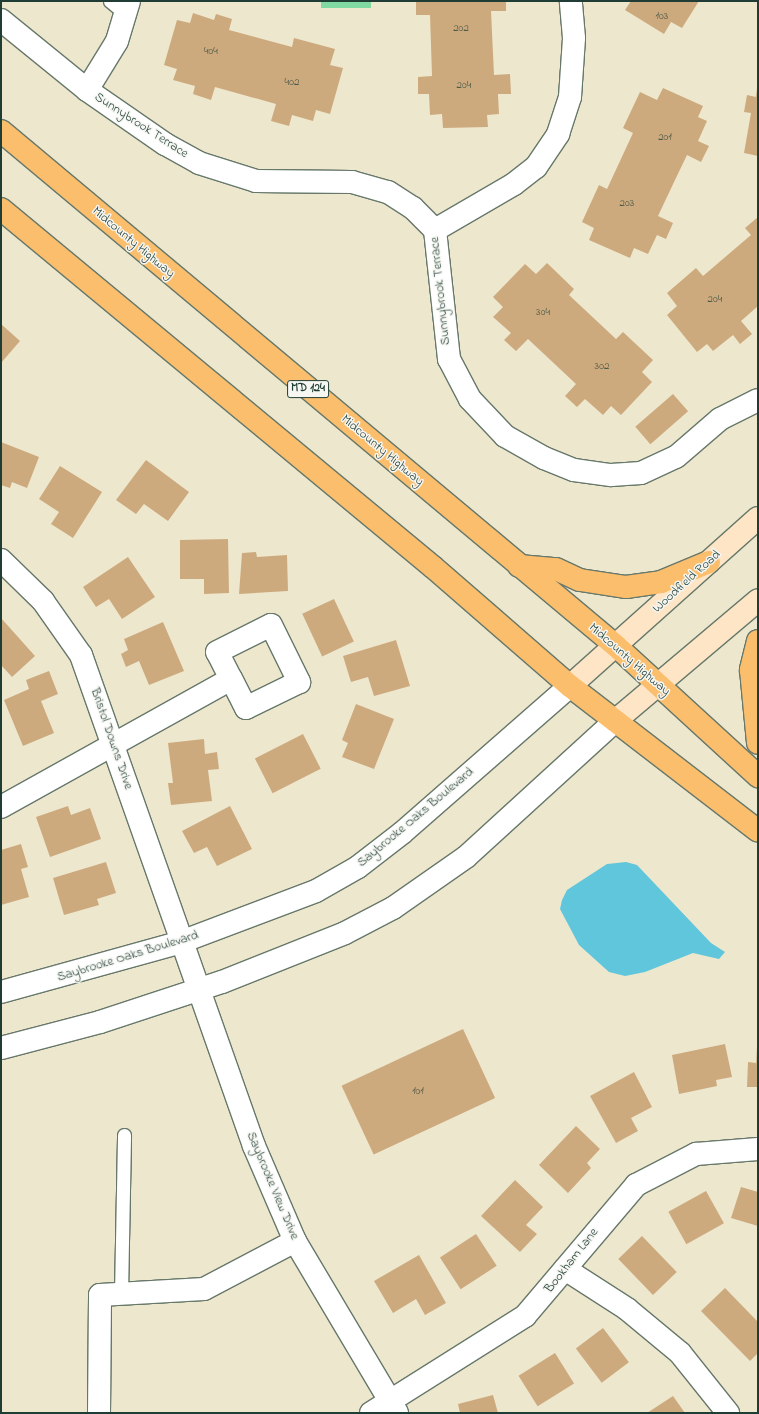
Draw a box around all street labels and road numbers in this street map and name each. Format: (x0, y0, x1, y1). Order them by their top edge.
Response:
street label: Sunnybrook Terrace (91, 90, 191, 162)
street label: Midcounty Highway (89, 204, 177, 282)
street label: Sunnybrook Terrace (428, 236, 454, 346)
road number: MD 124 (287, 379, 329, 399)
street label: Midcounty Highway (338, 412, 426, 490)
street label: Woodfield Road (650, 547, 724, 617)
street label: Midcounty Highway (585, 620, 673, 700)
street label: Bristol Downs Drive (86, 686, 136, 792)
street label: Saybrooke Oaks Boulevard (355, 765, 477, 871)
street label: Saybrooke Oaks Boulevard (56, 928, 200, 986)
street label: Saybrooke View Drive (242, 1130, 302, 1242)
street label: Bookham Lane (542, 1225, 602, 1297)

